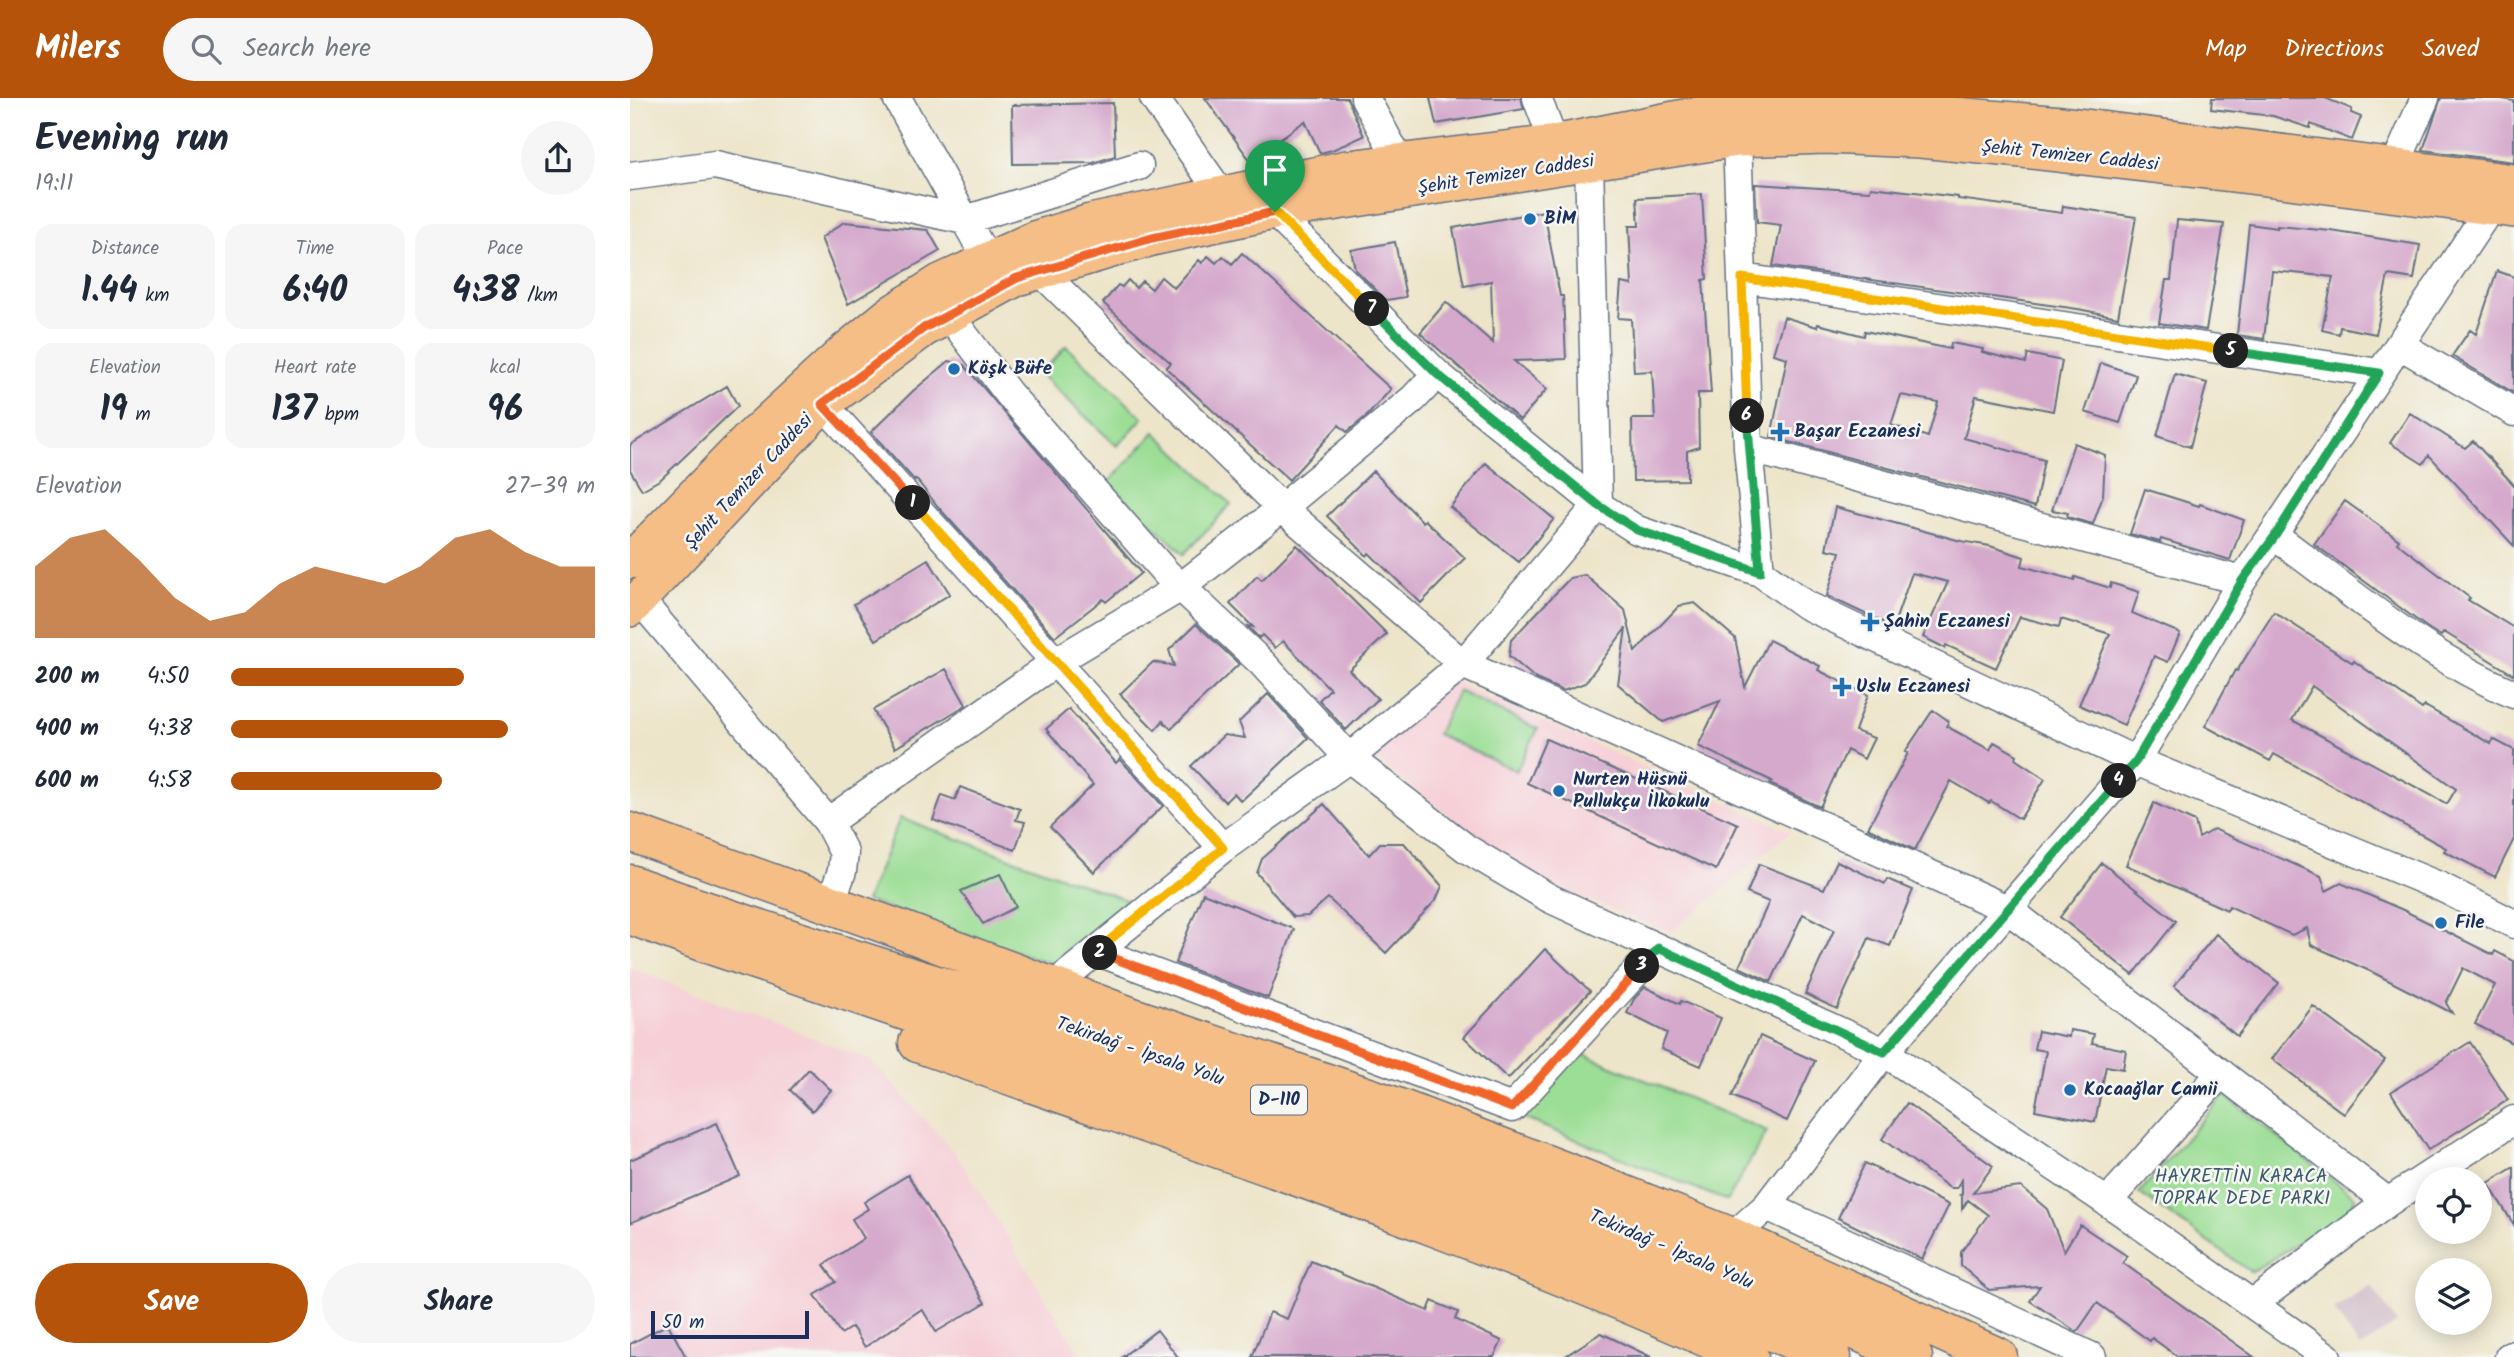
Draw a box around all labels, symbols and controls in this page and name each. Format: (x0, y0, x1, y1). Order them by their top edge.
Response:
search box (163, 18, 653, 81)
text: Milers (35, 23, 121, 76)
text: Search here (243, 28, 371, 70)
icon: search (187, 30, 225, 68)
text: Map (2205, 30, 2247, 69)
text: Directions (2285, 30, 2384, 69)
text: Saved (2422, 30, 2479, 69)
text: Evening run (35, 110, 229, 170)
button: share (521, 121, 595, 195)
street label: Şehit Temizer Caddesi (1980, 132, 2162, 180)
pin (1245, 140, 1305, 212)
street label: Şehit Temizer Caddesi (1416, 146, 1598, 204)
icon: arrive (1256, 151, 1294, 189)
text: 19:11 (35, 166, 74, 202)
place label: BİM (1544, 204, 1577, 234)
marker: BİM (1522, 211, 1538, 227)
text: Distance (91, 234, 159, 264)
text: Time (296, 234, 334, 264)
text: Pace (487, 234, 523, 264)
text: 1.44 (81, 264, 138, 320)
text: 6:40 (283, 264, 347, 320)
text: 4:38 (452, 264, 520, 320)
text: km (138, 281, 169, 311)
text: /km (520, 281, 558, 311)
pin: 7 (1354, 292, 1390, 326)
text: 7 (1367, 293, 1376, 323)
pin: 5 (2214, 334, 2248, 368)
text: 5 (2226, 335, 2235, 365)
text: Elevation (89, 353, 161, 383)
text: Heart rate (274, 353, 356, 383)
text: kcal (490, 353, 520, 383)
place label: Köşk Büfe (968, 354, 1052, 384)
marker: Köşk Büfe (946, 361, 962, 377)
text: 19 (99, 383, 128, 439)
text: 137 (271, 383, 317, 439)
text: 96 (487, 383, 523, 439)
pin: 6 (1730, 398, 1764, 434)
text: m (128, 400, 151, 430)
text: bpm (317, 400, 359, 430)
text: 6 (1741, 400, 1752, 430)
street label: Şehit Temizer Caddesi (677, 406, 822, 557)
place label: Başar Eczanesi (1794, 417, 1922, 447)
marker: Başar Eczanesi (1772, 424, 1788, 440)
text: Elevation (35, 469, 122, 505)
text: 27–39 m (505, 469, 595, 505)
pin: 1 (896, 486, 930, 520)
text: 1 (910, 487, 915, 517)
place label: Şahin Eczanesi (1884, 607, 2011, 637)
marker: Şahin Eczanesi (1862, 614, 1878, 630)
text: 200 m (35, 659, 100, 695)
text: 4:50 (147, 659, 189, 695)
place label: Uslu Eczanesi (1856, 672, 1971, 702)
marker: Uslu Eczanesi (1834, 679, 1850, 695)
text: 400 m (35, 711, 99, 747)
text: 4:38 (147, 711, 192, 747)
text: 600 m (35, 763, 99, 799)
text: 4:58 (147, 763, 192, 799)
pin: 4 (2102, 764, 2136, 798)
place label: Nurten Hüsnü Pullukçu İlkokulu (1573, 765, 1710, 817)
text: 4 (2113, 765, 2124, 795)
marker: Nurten Hüsnü Pullukçu İlkokulu (1551, 783, 1567, 799)
place label: File (2455, 908, 2485, 938)
marker: File (2433, 915, 2449, 931)
pin: 2 (1082, 936, 1118, 970)
text: 2 (1094, 937, 1105, 967)
pin: 3 (1625, 948, 1660, 984)
text: 3 (1636, 950, 1647, 980)
street label: Tekirdağ - İpsala Yolu (1052, 1009, 1228, 1095)
place label: Kocaağlar Camii (2084, 1075, 2219, 1105)
marker: Kocaağlar Camii (2062, 1082, 2078, 1098)
road number: D-110 (1251, 1085, 1307, 1114)
park label: HAYRETTİN KARACA TOPRAK DEDE PARKI (2152, 1162, 2330, 1214)
map controls (2415, 1167, 2492, 1335)
button: locate (2415, 1167, 2492, 1244)
street label: Tekirdağ - İpsala Yolu (1584, 1202, 1758, 1298)
button: layers (2415, 1258, 2492, 1335)
button: Save (35, 1263, 308, 1343)
button: Share (322, 1263, 595, 1343)
scale bar (651, 1308, 808, 1340)
text: 50 m (662, 1308, 704, 1338)

